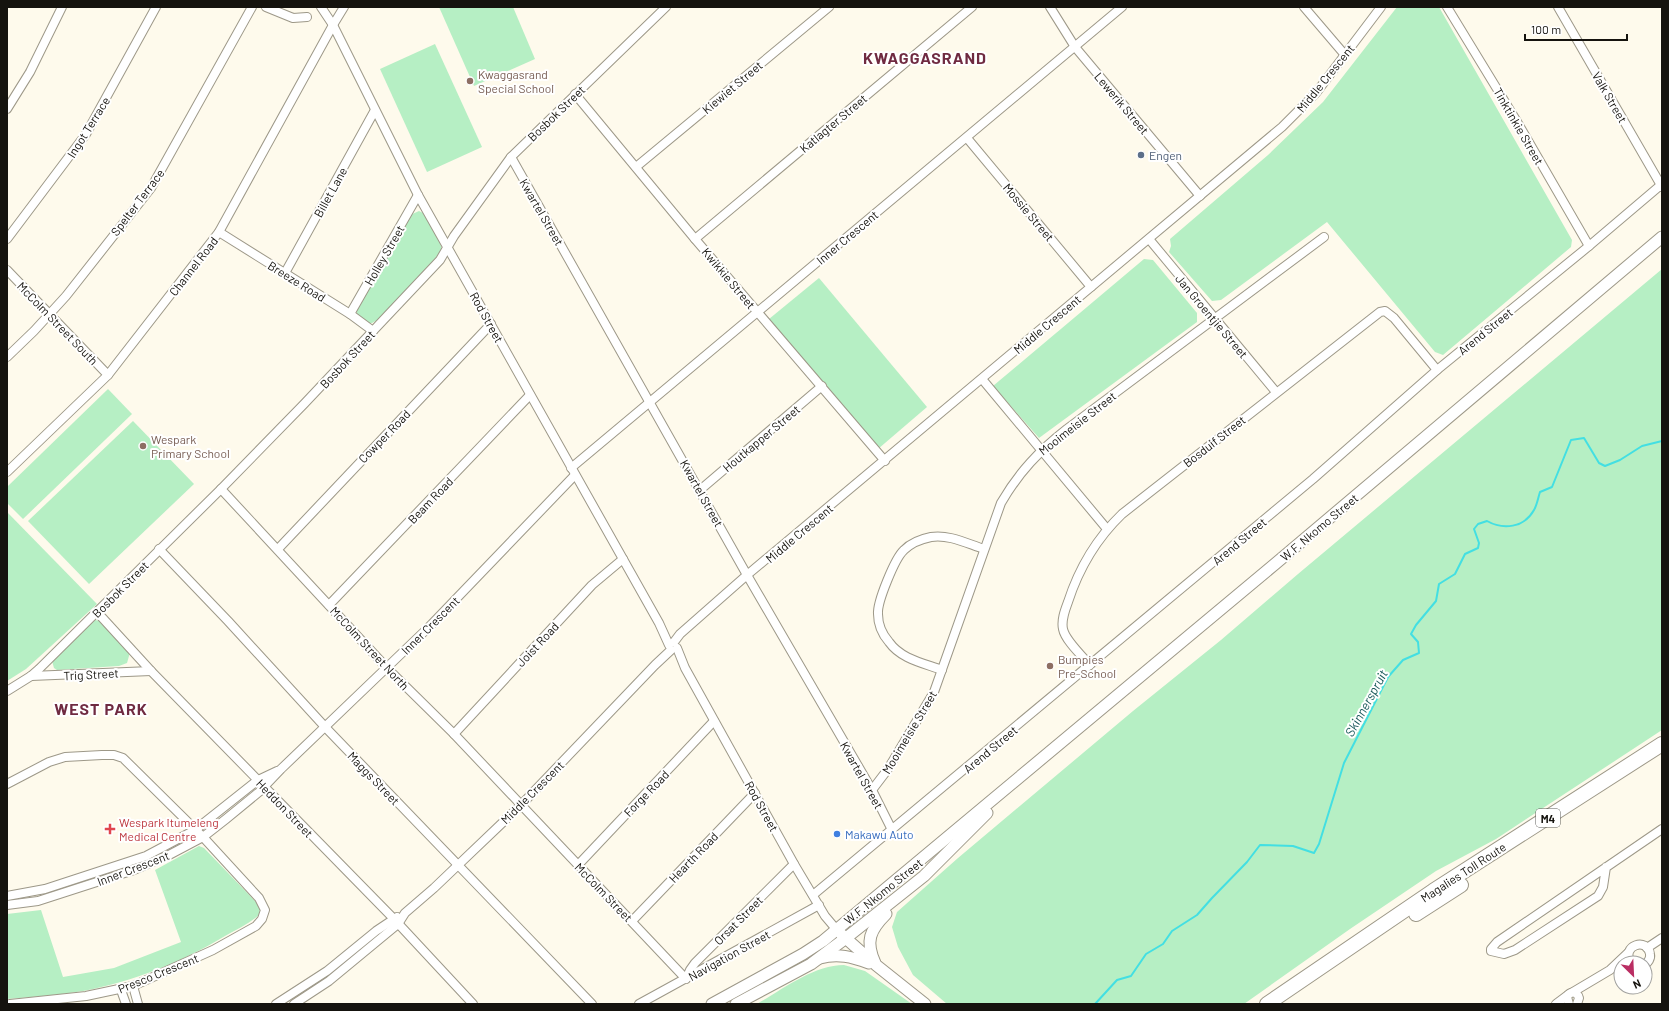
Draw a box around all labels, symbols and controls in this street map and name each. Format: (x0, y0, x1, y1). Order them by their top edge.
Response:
scale bar (1525, 16, 1627, 42)
text: 100 m (1531, 22, 1561, 36)
street label: Middle Crescent (1293, 41, 1357, 115)
district label: KWAGGASRAND (863, 48, 987, 67)
street label: Kiewiet Street (699, 58, 765, 116)
place label: Kwaggasrand Special School (478, 67, 554, 95)
street label: Lewerik Street (1092, 69, 1152, 137)
street label: Valk Street (1590, 69, 1630, 125)
marker: Kwaggasrand Special School (465, 76, 475, 86)
street label: Bosbok Street (525, 82, 587, 144)
street label: Tinktinkie Street (1491, 85, 1547, 167)
street label: Katlagter Street (797, 91, 869, 155)
street label: Ingot Terrace (64, 94, 112, 160)
place label: Engen (1149, 148, 1182, 162)
marker: Engen (1136, 150, 1146, 160)
street label: Billet Lane (311, 165, 349, 219)
street label: Spelter Terrace (107, 166, 167, 238)
street label: Kwartel Street (517, 176, 567, 248)
street label: Mossie Street (1001, 180, 1057, 244)
street label: Inner Crescent (813, 207, 881, 267)
street label: Holley Street (361, 223, 407, 287)
street label: Channel Road (166, 234, 220, 298)
street label: Kwikkie Street (699, 245, 759, 311)
street label: Breeze Road (266, 258, 328, 304)
street label: Jan Groentjie Street (1173, 271, 1251, 361)
street label: McColm Street South (15, 279, 101, 367)
street label: Rod Street (467, 289, 507, 345)
street label: Middle Crescent (1011, 292, 1083, 356)
street label: Arend Street (1455, 305, 1515, 357)
street label: Bosbok Street (317, 327, 377, 391)
street label: Mooimeisie Street (1035, 388, 1119, 458)
street label: Houtkapper Street (720, 402, 802, 474)
street label: Cowper Road (355, 407, 413, 465)
street label: Bosduif Street (1180, 412, 1248, 470)
place label: Wespark Primary School (151, 432, 230, 460)
marker: Wespark Primary School (138, 441, 148, 451)
street label: Kwartel Street (678, 457, 726, 529)
street label: Beam Road (405, 474, 455, 526)
street label: W.F. Nkomo Street (1277, 491, 1361, 563)
street label: Middle Crescent (763, 501, 835, 565)
street label: Arend Street (1209, 514, 1269, 568)
street label: Bosbok Street (89, 558, 151, 620)
street label: Inner Crescent (398, 593, 462, 657)
street label: McColm Street North (328, 603, 412, 693)
street label: Joist Road (513, 619, 561, 669)
place label: Bumpies Pre-School (1058, 652, 1116, 680)
marker: Bumpies Pre-School (1045, 661, 1055, 671)
street label: Trig Street (63, 666, 119, 682)
water label: Skinnerspruit (1341, 666, 1391, 739)
street label: Mooimeisie Street (879, 688, 939, 776)
district label: WEST PARK (54, 699, 148, 718)
street label: Arend Street (960, 722, 1020, 776)
street label: Kwartel Street (838, 739, 886, 811)
street label: Maggs Street (345, 749, 403, 807)
street label: Middle Crescent (498, 758, 566, 826)
street label: Forge Road (621, 767, 671, 819)
street label: Heddon Street (254, 776, 316, 840)
street label: Rod Street (742, 778, 782, 834)
road number: M4 (1536, 809, 1560, 827)
place label: Wespark Itumeleng Medical Centre (119, 815, 219, 843)
marker: Wespark Itumeleng Medical Centre (104, 823, 116, 835)
place label: Makawu Auto (845, 827, 914, 841)
street label: Hearth Road (666, 829, 720, 885)
marker: Makawu Auto (832, 829, 842, 839)
street label: Magalies Toll Route (1418, 839, 1508, 905)
street label: Inner Crescent (95, 848, 171, 888)
street label: W.F. Nkomo Street (841, 855, 925, 927)
street label: McColm Street (572, 860, 636, 924)
street label: Orsat Street (711, 893, 765, 947)
street label: Navigation Street (686, 927, 772, 983)
street label: Presco Crescent (116, 950, 200, 996)
north arrow (1613, 955, 1653, 995)
text: N (1631, 977, 1643, 992)

